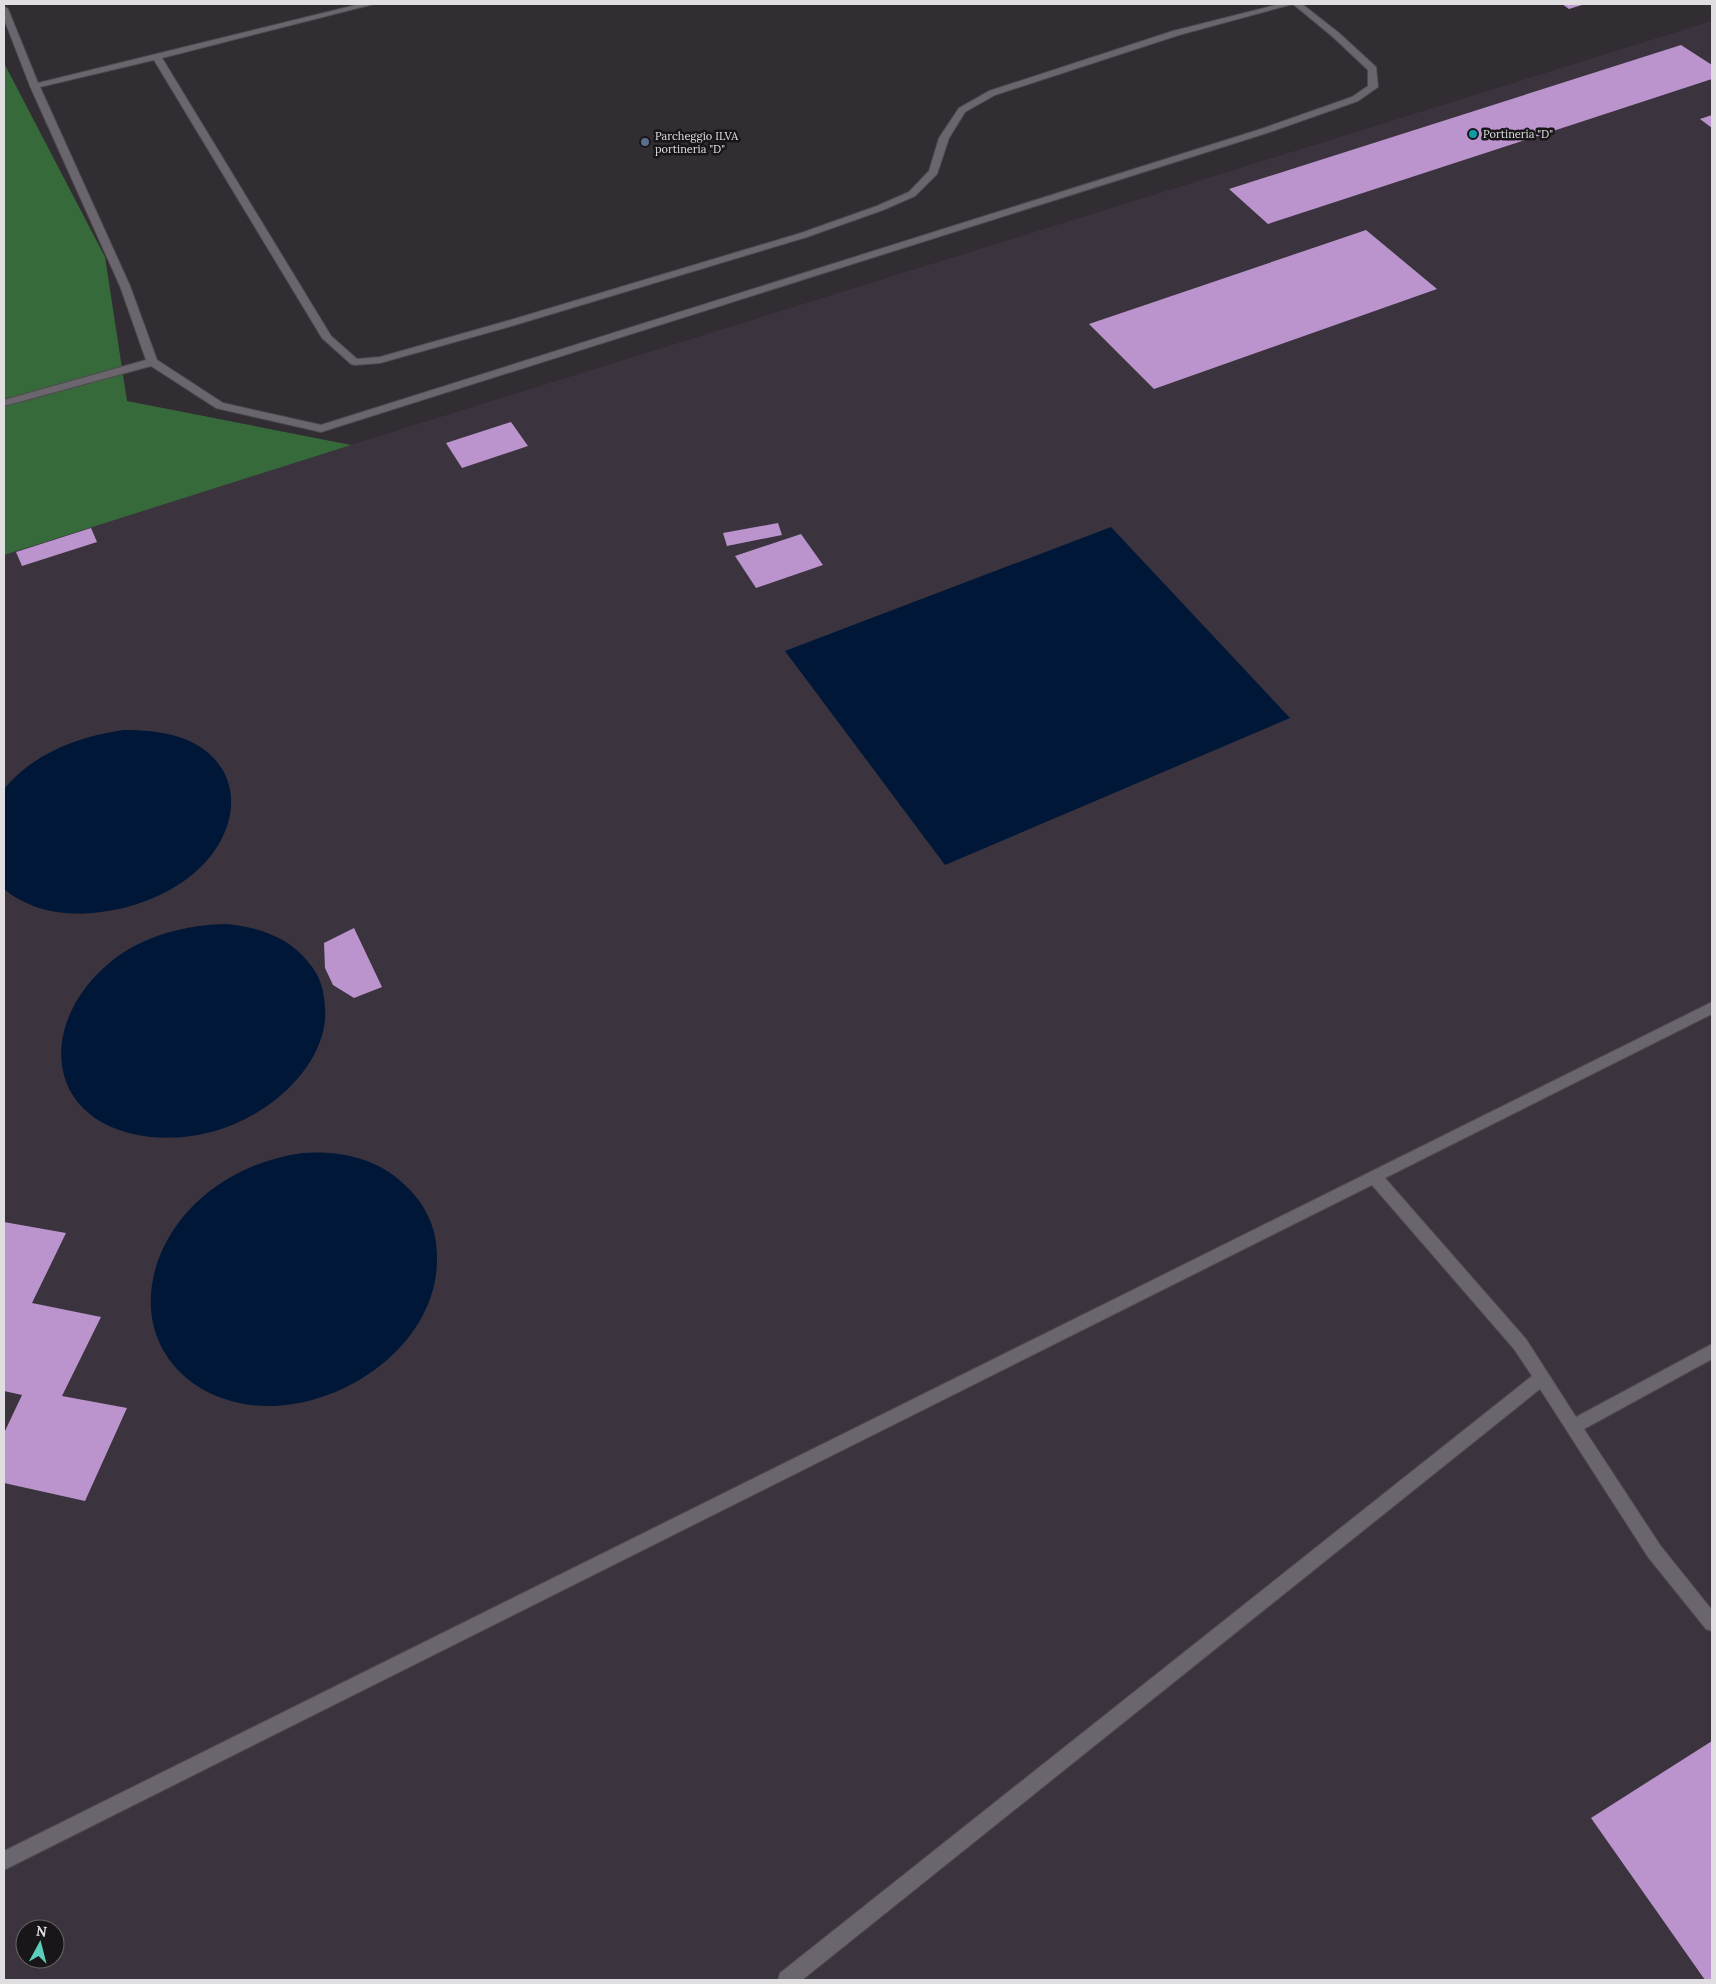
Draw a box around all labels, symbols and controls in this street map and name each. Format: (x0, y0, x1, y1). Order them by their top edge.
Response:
place label: Portineria "D" (1483, 127, 1553, 141)
marker: Portineria "D" (1467, 128, 1479, 140)
place label: Parcheggio ILVA portineria "D" (655, 129, 739, 156)
marker: Parcheggio ILVA portineria "D" (639, 136, 651, 148)
north arrow (15, 1919, 65, 1969)
text: N (35, 1922, 48, 1941)

